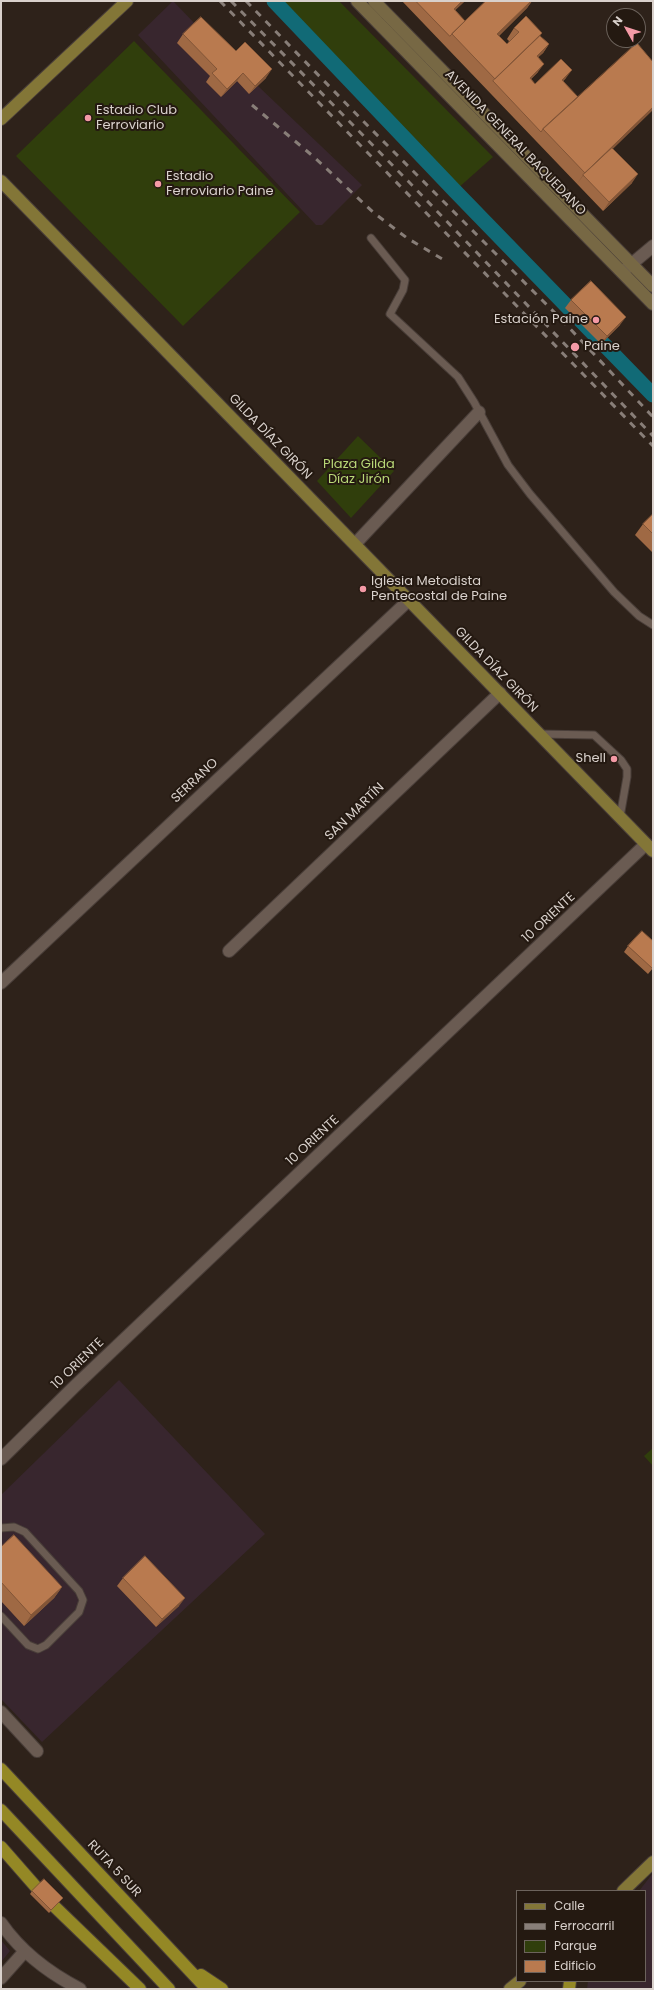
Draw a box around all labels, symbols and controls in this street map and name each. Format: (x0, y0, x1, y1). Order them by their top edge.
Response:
north arrow (606, 8, 646, 48)
text: N (609, 13, 626, 29)
street label: AVENIDA GENERAL BAQUEDANO (441, 67, 589, 219)
place label: Estadio Club Ferroviario (96, 103, 177, 134)
marker: Estadio Club Ferroviario (83, 113, 93, 123)
place label: Estadio Ferroviario Paine (166, 169, 274, 200)
marker: Estadio Ferroviario Paine (153, 179, 163, 189)
place label: Estación Paine (494, 312, 588, 328)
marker: Estación Paine (591, 315, 601, 325)
place label: Paine (584, 339, 620, 355)
marker: Paine (569, 341, 581, 353)
street label: GILDA DÍAZ GIRÓN (225, 391, 315, 483)
park label: Plaza Gilda Díaz Jirón (323, 457, 395, 488)
place label: Iglesia Metodista Pentecostal de Paine (371, 574, 507, 605)
marker: Iglesia Metodista Pentecostal de Paine (358, 584, 368, 594)
street label: GILDA DÍAZ GIRÓN (451, 624, 541, 716)
place label: Shell (576, 751, 606, 767)
marker: Shell (609, 754, 619, 764)
street label: SERRANO (168, 755, 222, 807)
street label: SAN MARTÍN (322, 780, 388, 844)
street label: 10 ORIENTE (519, 890, 579, 946)
street label: 10 ORIENTE (283, 1113, 343, 1169)
street label: 10 ORIENTE (49, 1335, 107, 1393)
street label: RUTA 5 SUR (84, 1837, 144, 1901)
legend (516, 1890, 646, 1982)
text: Calle (554, 1897, 585, 1914)
text: Ferrocarril (554, 1917, 614, 1934)
text: Parque (554, 1937, 597, 1954)
text: Edificio (554, 1957, 596, 1974)

